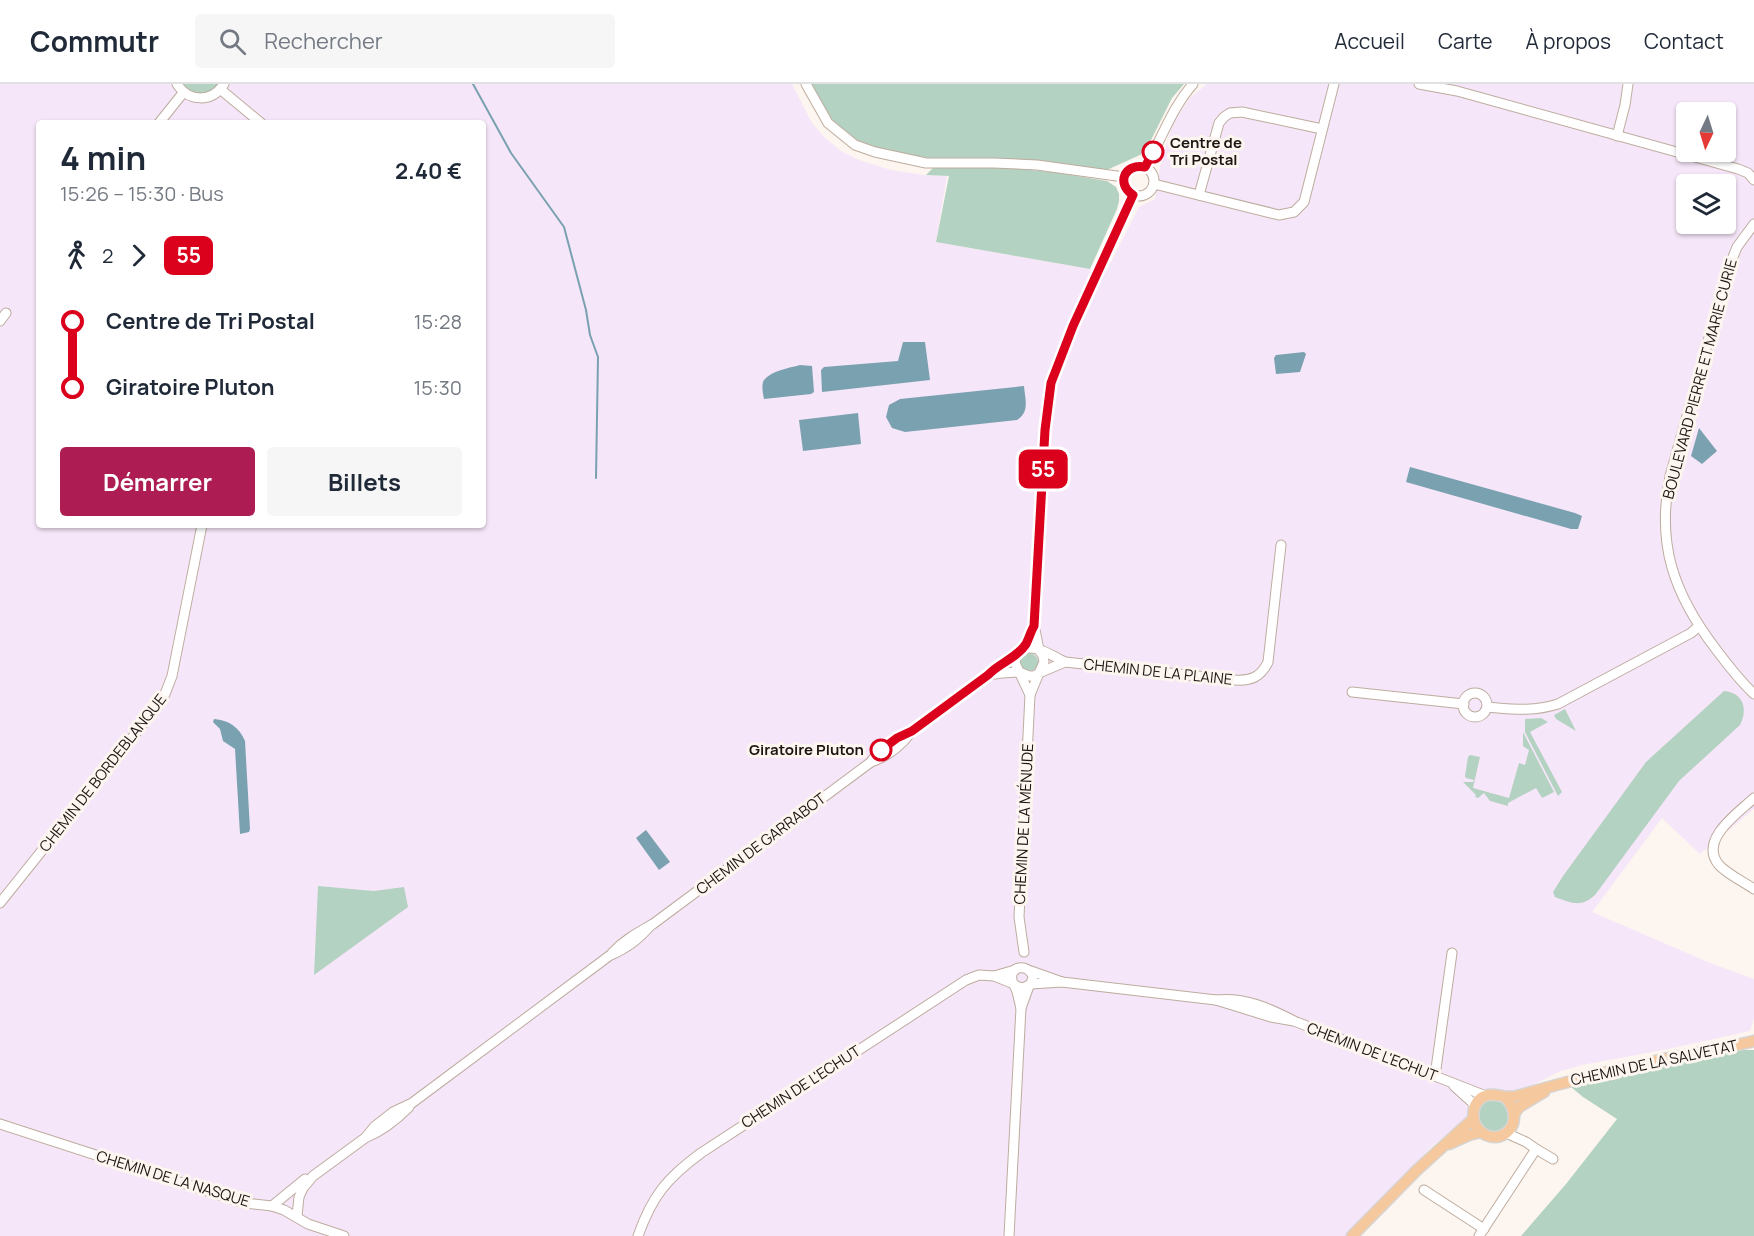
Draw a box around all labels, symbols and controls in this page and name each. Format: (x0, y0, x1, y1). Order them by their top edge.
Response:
search box (195, 14, 615, 68)
text: Commutr (30, 22, 159, 60)
icon: search (216, 25, 249, 58)
text: Rechercher (264, 26, 383, 56)
text: Accueil (1334, 27, 1405, 55)
text: Carte (1438, 27, 1492, 55)
text: À propos (1525, 27, 1611, 55)
text: Contact (1644, 27, 1724, 55)
north arrow (1676, 102, 1736, 162)
map controls (1676, 102, 1736, 234)
place label: Centre de Tri Postal (1170, 132, 1242, 170)
text: 4 min (60, 135, 146, 180)
marker: Centre de Tri Postal (1142, 141, 1164, 163)
text: 2.40 € (395, 156, 462, 186)
button: layers (1676, 174, 1736, 234)
text: 15:26 – 15:30 · Bus (60, 180, 224, 207)
icon: walk (60, 239, 93, 272)
icon: forward (122, 239, 155, 272)
text: 55 (176, 241, 201, 269)
text: 2 (102, 242, 113, 269)
street label: BOULEVARD PIERRE ET MARIE CURIE (1657, 256, 1742, 501)
text: Centre de Tri Postal (106, 306, 315, 336)
text: 15:28 (414, 308, 462, 335)
text: Giratoire Pluton (106, 372, 275, 402)
text: 15:30 (413, 374, 462, 401)
button: Démarrer (60, 447, 255, 516)
button: Billets (267, 447, 462, 516)
line badge: 55 (1016, 450, 1070, 488)
text: 55 (1031, 455, 1055, 483)
street label: CHEMIN DE LA PLAINE (1083, 653, 1233, 690)
street label: CHEMIN DE BORDEBLANQUE (34, 689, 171, 856)
place label: Giratoire Pluton (749, 739, 864, 760)
marker: Giratoire Pluton (870, 739, 892, 761)
street label: CHEMIN DE LA MÉNUDE (1009, 743, 1038, 905)
street label: CHEMIN DE GARRABOT (692, 788, 830, 899)
street label: CHEMIN DE L'ECHUT (1304, 1017, 1441, 1086)
street label: CHEMIN DE LA SALVETAT (1569, 1035, 1739, 1090)
street label: CHEMIN DE L'ECHUT (737, 1040, 864, 1133)
street label: CHEMIN DE LA NASQUE (94, 1145, 252, 1212)

